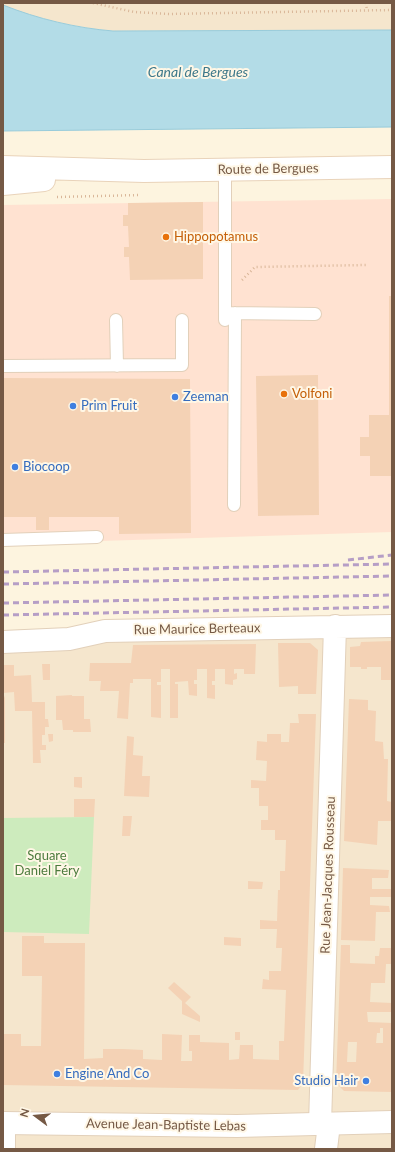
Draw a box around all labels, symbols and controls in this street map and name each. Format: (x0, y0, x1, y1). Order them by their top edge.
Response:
water label: Canal de Bergues (148, 64, 248, 80)
street label: Route de Bergues (217, 160, 319, 178)
place label: Hippopotamus (174, 229, 258, 245)
marker: Hippopotamus (161, 232, 171, 242)
place label: Volfoni (292, 386, 332, 402)
place label: Zeeman (183, 389, 229, 405)
marker: Volfoni (279, 389, 289, 399)
marker: Zeeman (170, 392, 180, 402)
place label: Prim Fruit (81, 398, 137, 414)
marker: Prim Fruit (68, 401, 78, 411)
place label: Biocoop (23, 459, 70, 475)
marker: Biocoop (10, 462, 20, 472)
street label: Rue Maurice Berteaux (134, 620, 260, 638)
street label: Rue Jean-Jacques Rousseau (317, 796, 339, 954)
park label: Square Daniel Féry (15, 848, 79, 879)
place label: Engine And Co (65, 1066, 149, 1082)
marker: Engine And Co (52, 1069, 62, 1079)
place label: Studio Hair (294, 1073, 358, 1089)
marker: Studio Hair (361, 1076, 371, 1086)
north arrow (16, 1096, 56, 1136)
text: N (17, 1107, 31, 1118)
street label: Avenue Jean-Baptiste Lebas (86, 1116, 246, 1134)

